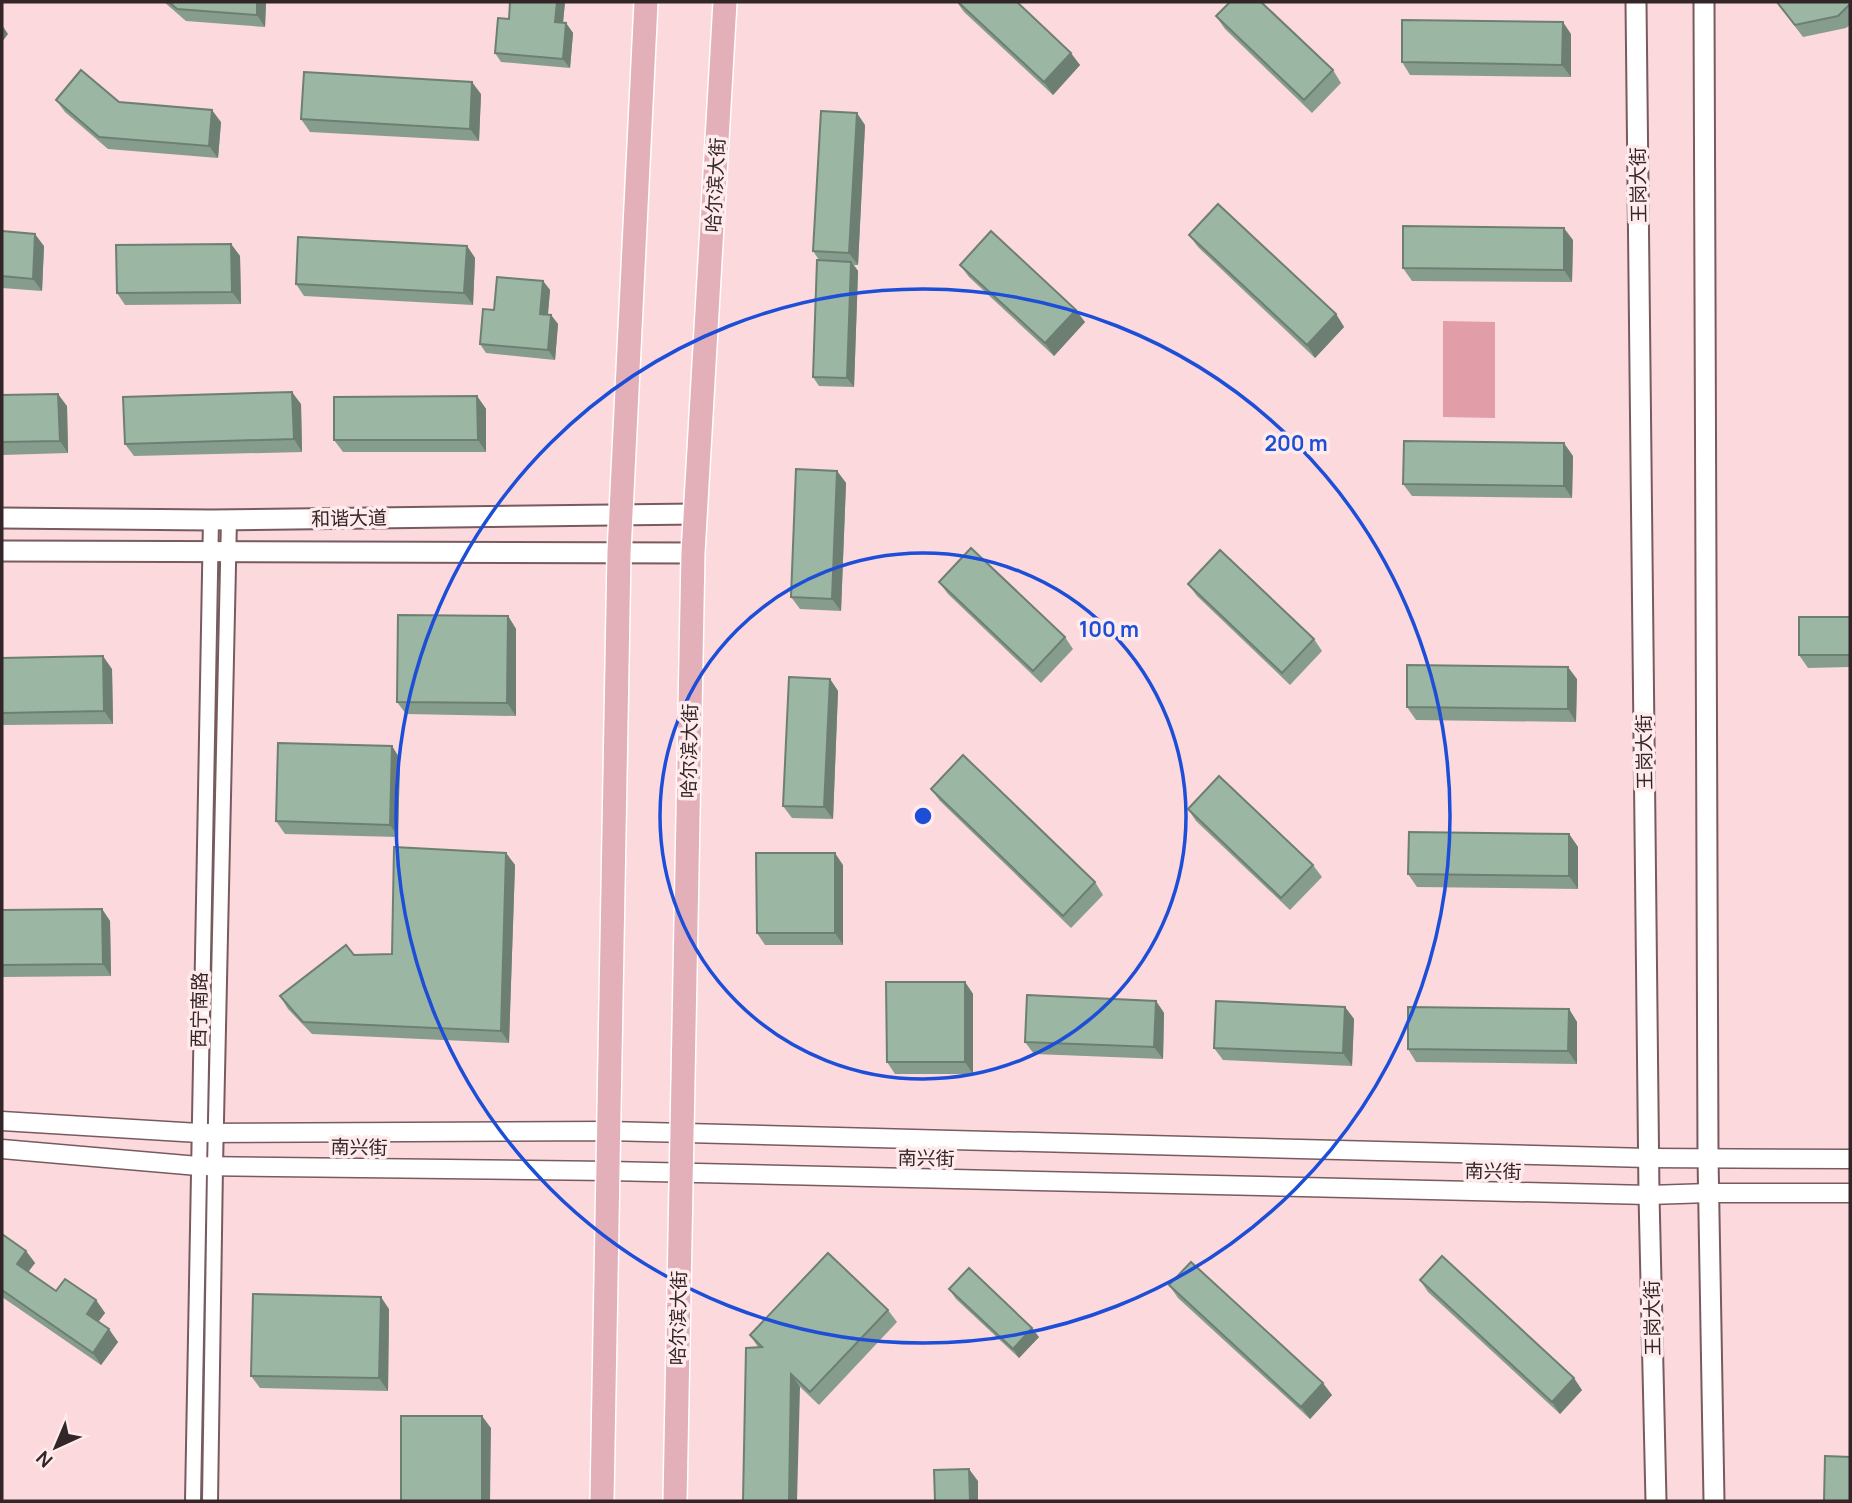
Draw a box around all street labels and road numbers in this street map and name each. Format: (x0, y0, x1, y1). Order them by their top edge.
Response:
street label: 哈尔滨大街 (700, 137, 730, 233)
street label: 王岗大街 (1624, 147, 1652, 223)
street label: 和谐大道 (311, 504, 387, 532)
street label: 哈尔滨大街 (675, 703, 703, 799)
street label: 王岗大街 (1630, 714, 1658, 790)
street label: 西宁南路 (185, 972, 213, 1048)
street label: 南兴街 (330, 1134, 388, 1160)
street label: 南兴街 (897, 1145, 955, 1171)
street label: 南兴街 (1464, 1158, 1522, 1184)
street label: 哈尔滨大街 (664, 1270, 692, 1366)
street label: 王岗大街 (1638, 1280, 1666, 1356)

